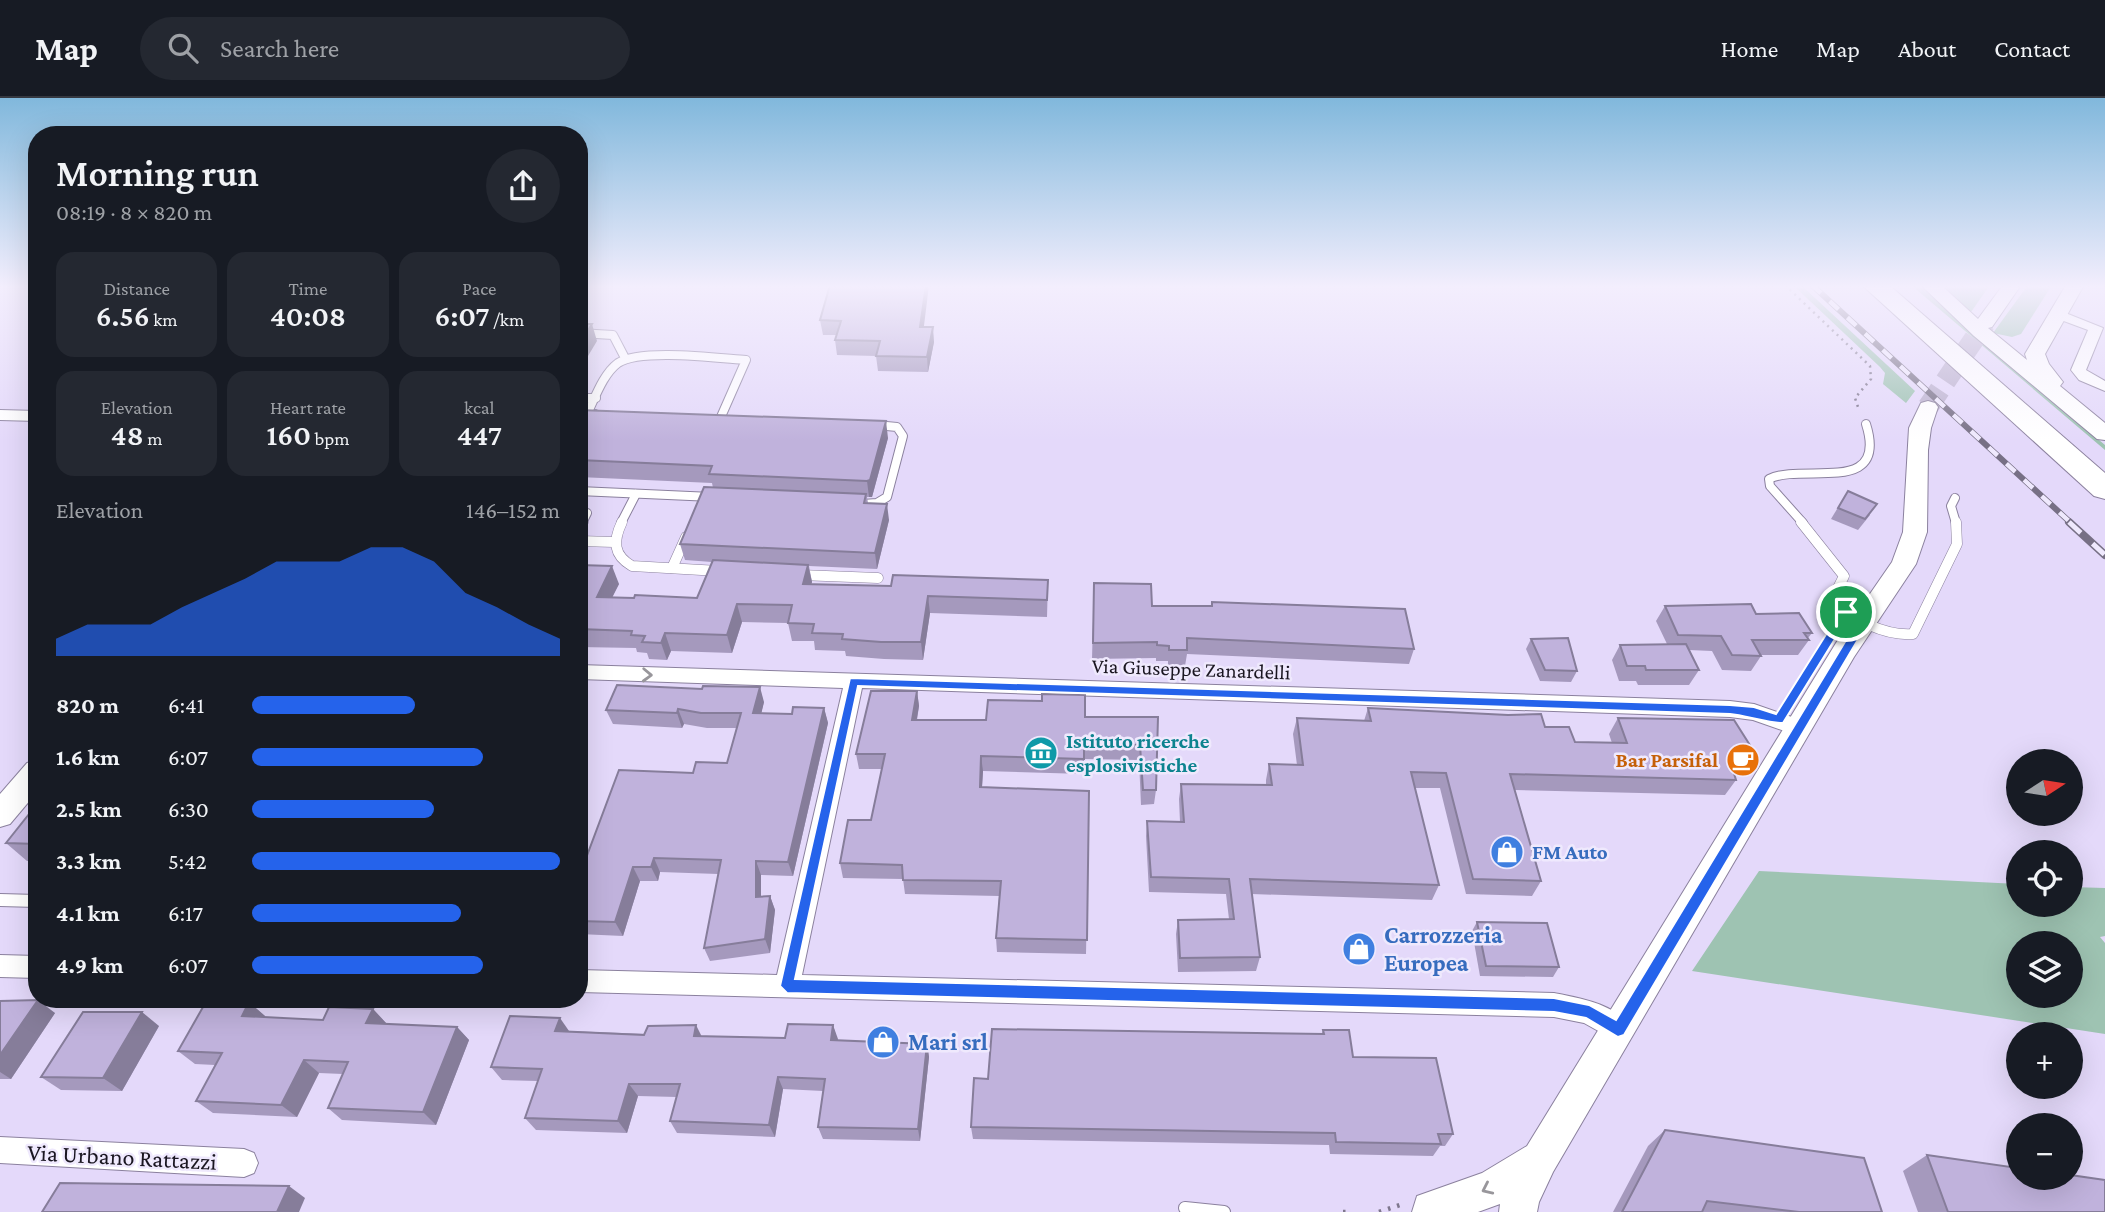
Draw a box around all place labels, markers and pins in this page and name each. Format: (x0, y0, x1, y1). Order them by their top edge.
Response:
pin (1816, 582, 1876, 642)
place label: Istituto ricerche esplosivistiche (1066, 729, 1210, 777)
museum icon: Istituto ricerche esplosivistiche (1022, 734, 1060, 772)
cafe icon: Bar Parsifal (1724, 741, 1762, 779)
place label: Bar Parsifal (1615, 748, 1718, 772)
shop icon: FM Auto (1488, 833, 1526, 871)
place label: FM Auto (1532, 840, 1608, 864)
place label: Carrozzeria Europea (1384, 921, 1503, 976)
shop icon: Carrozzeria Europea (1340, 930, 1378, 968)
shop icon: Mari srl (864, 1023, 902, 1061)
place label: Mari srl (908, 1028, 988, 1055)

